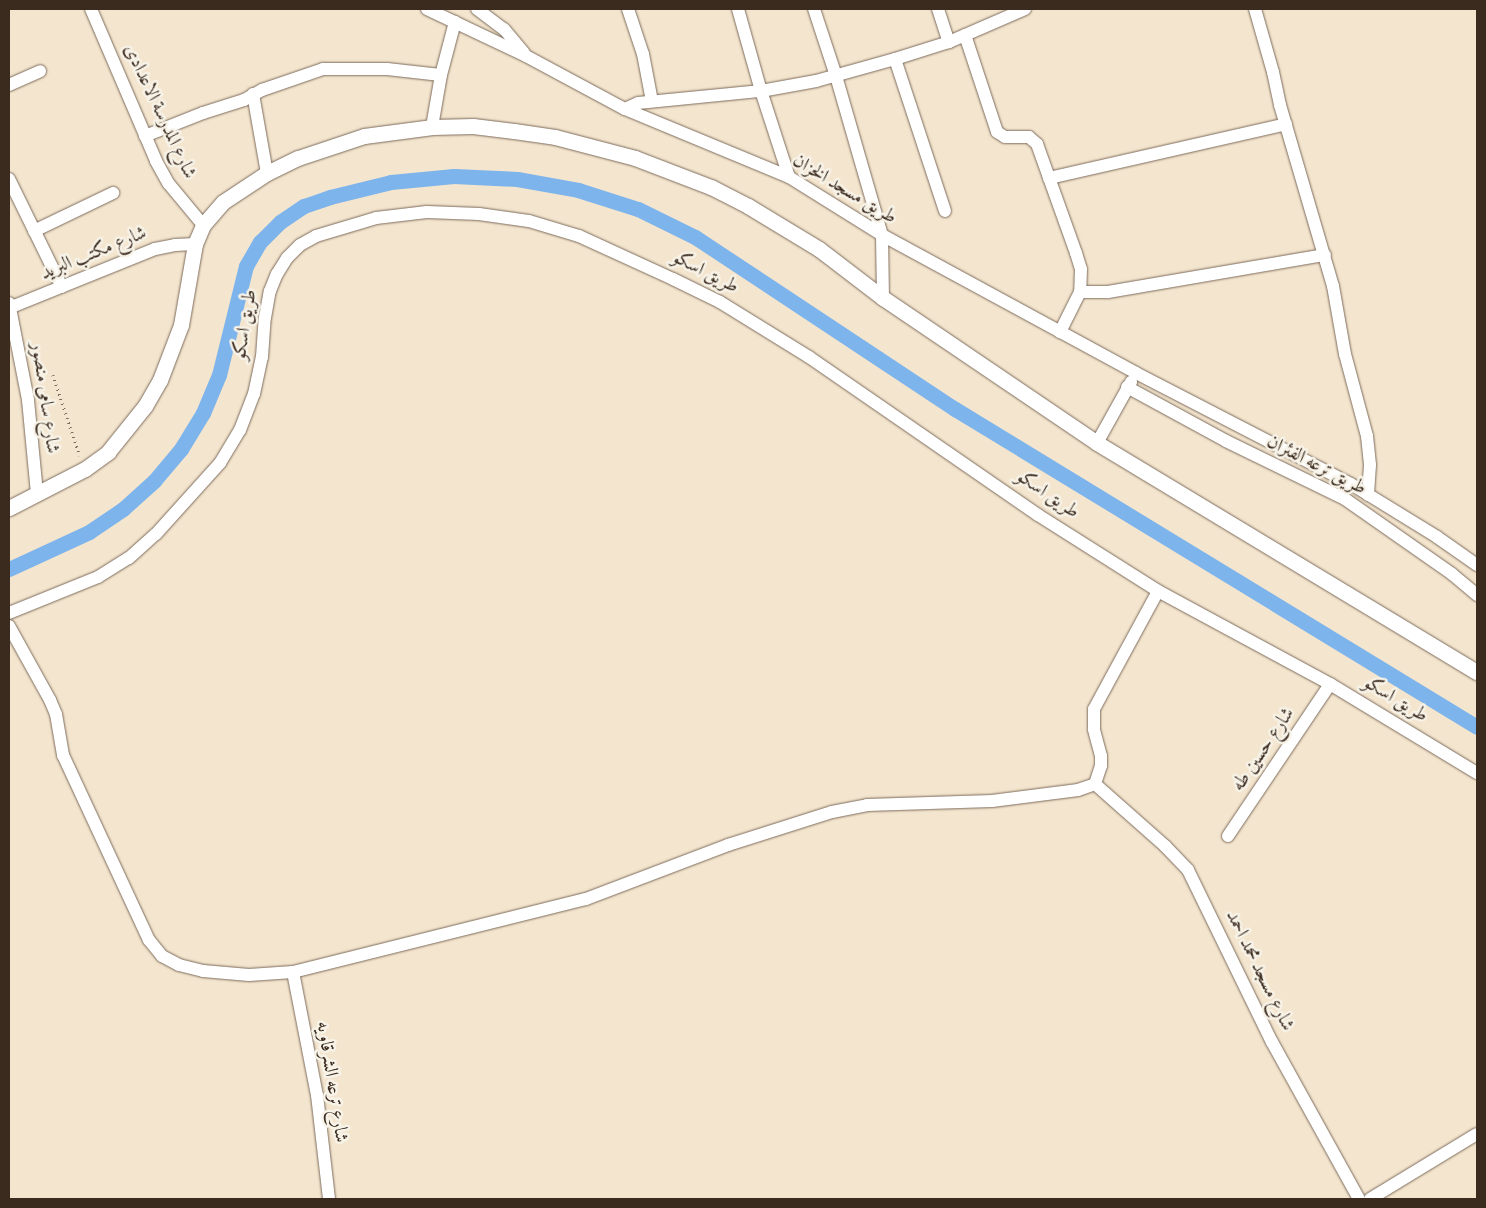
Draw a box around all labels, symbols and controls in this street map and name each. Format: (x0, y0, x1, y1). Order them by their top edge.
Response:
street label: شارع المدرسة الاعدادى (118, 41, 200, 183)
street label: طريق مسجد الخزان (788, 150, 900, 230)
street label: شارع مكتب البريد (38, 222, 150, 286)
street label: طريق اسكو (668, 247, 742, 299)
street label: طريق اسكو (229, 288, 263, 362)
street label: شارع سامى منصور (25, 341, 63, 455)
street label: طريق ترعه الفئران (1262, 431, 1370, 501)
street label: طريق اسكو (1011, 466, 1083, 524)
street label: طريق اسكو (1359, 672, 1431, 728)
street label: شارع حسين طه (1228, 704, 1300, 796)
street label: شارع مسجد محمد احمد (1220, 907, 1298, 1035)
street label: شارع ترعه الشرقاويه (310, 1020, 352, 1144)

